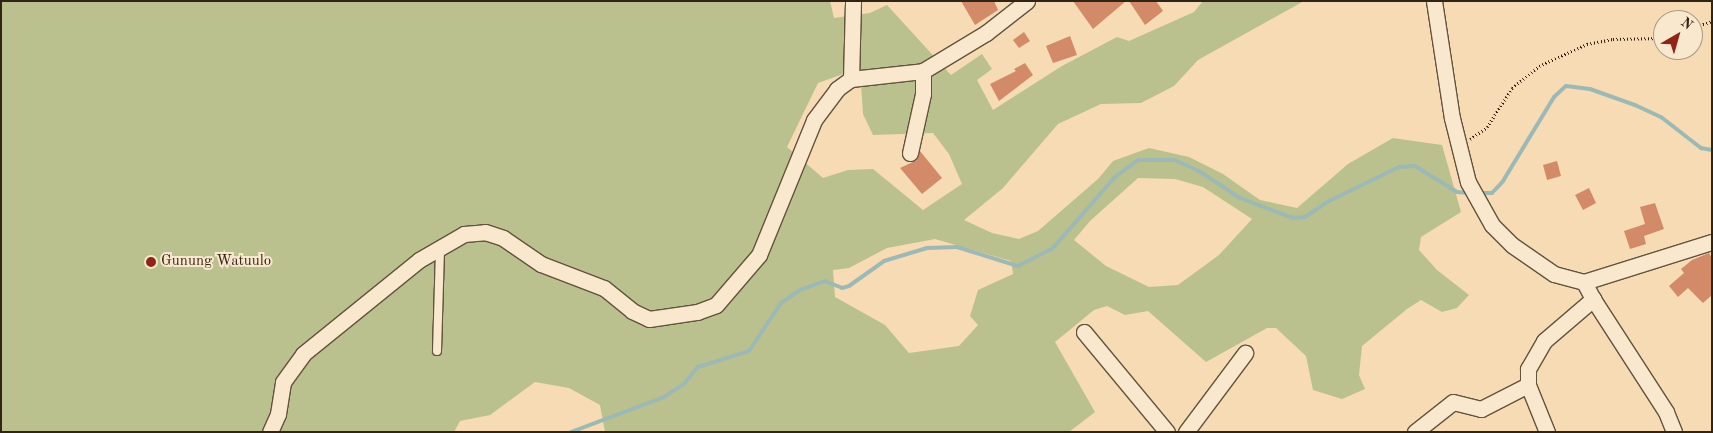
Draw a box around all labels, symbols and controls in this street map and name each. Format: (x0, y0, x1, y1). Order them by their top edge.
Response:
north arrow (1653, 10, 1703, 60)
text: N (1678, 15, 1695, 33)
place label: Gunung Watuulo (161, 253, 271, 271)
marker: Gunung Watuulo (145, 256, 157, 268)

